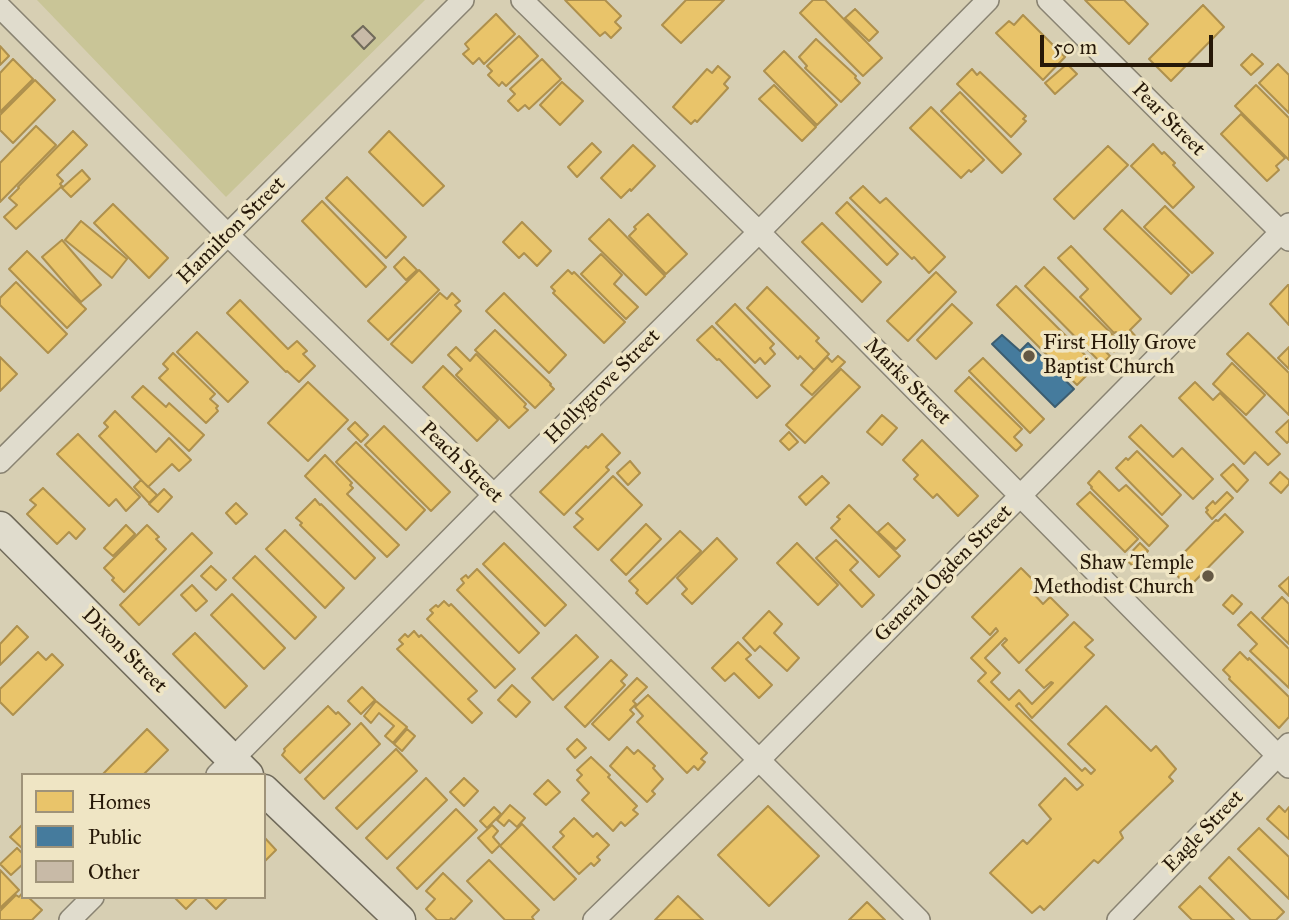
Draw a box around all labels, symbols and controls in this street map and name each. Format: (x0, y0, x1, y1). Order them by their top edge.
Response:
scale bar (1044, 21, 1217, 65)
text: 50 m (1053, 34, 1097, 60)
street label: Pear Street (1126, 78, 1210, 162)
street label: Hamilton Street (173, 172, 291, 290)
street label: Hollygrove Street (540, 324, 666, 450)
place label: First Holly Grove Baptist Church (1043, 331, 1196, 381)
street label: Marks Street (858, 333, 956, 431)
marker: First Holly Grove Baptist Church (1021, 348, 1037, 364)
street label: Peach Street (414, 417, 508, 509)
street label: General Ogden Street (870, 500, 1018, 648)
place label: Shaw Temple Methodist Church (1033, 551, 1194, 601)
marker: Shaw Temple Methodist Church (1200, 568, 1216, 584)
street label: Dixon Street (76, 603, 172, 699)
legend (21, 773, 266, 899)
street label: Eagle Street (1159, 786, 1249, 878)
text: Homes (88, 789, 151, 815)
text: Public (88, 824, 142, 850)
text: Other (88, 859, 140, 885)

